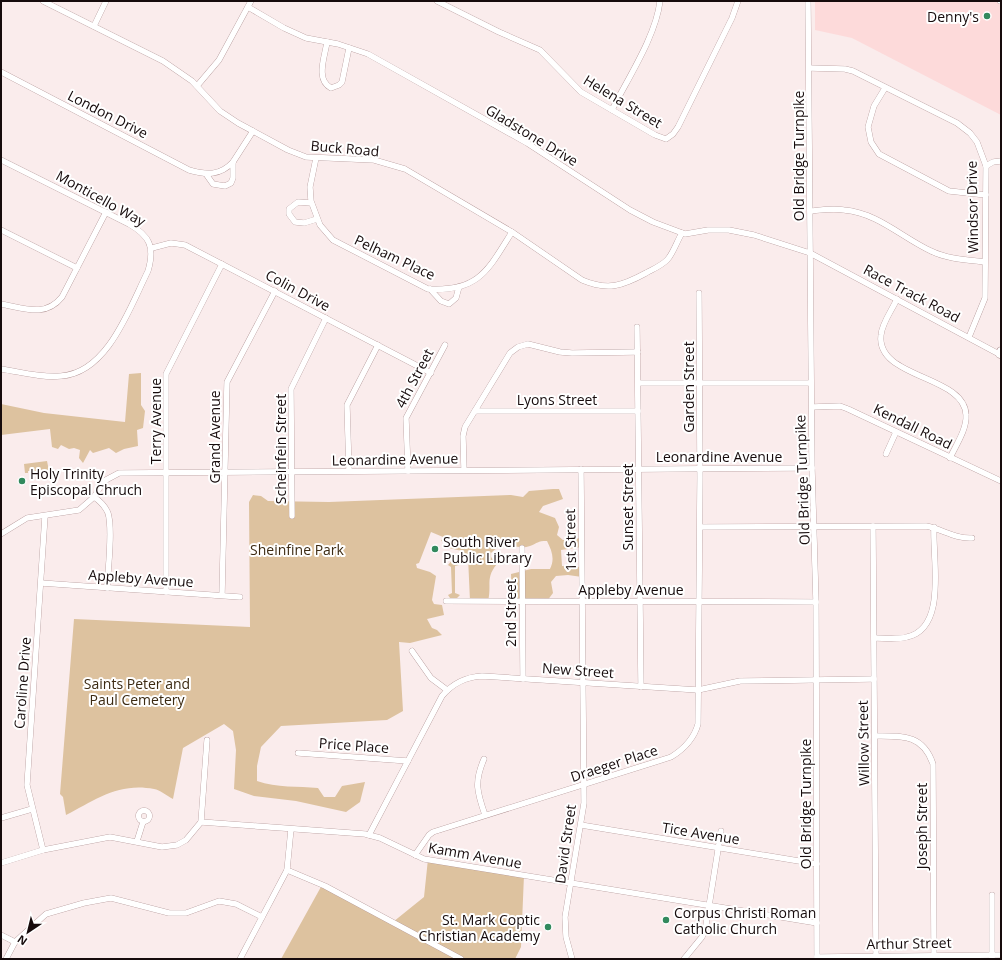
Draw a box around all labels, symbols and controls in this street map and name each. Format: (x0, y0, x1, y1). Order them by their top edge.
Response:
place label: Denny's (927, 7, 979, 26)
marker: Denny's (982, 11, 992, 21)
street label: Helena Street (580, 70, 666, 132)
street label: London Drive (65, 86, 152, 142)
street label: Old Bridge Turnpike (789, 91, 808, 221)
street label: Gladstone Drive (482, 100, 582, 170)
street label: Buck Road (310, 136, 380, 160)
street label: Windsor Drive (962, 161, 982, 253)
street label: Monticello Way (53, 166, 150, 231)
street label: Pelham Place (352, 230, 439, 284)
street label: Race Track Road (860, 260, 964, 326)
street label: Colin Drive (262, 265, 334, 315)
street label: Garden Street (679, 341, 698, 433)
street label: 4th Street (391, 345, 437, 411)
street label: Terry Avenue (146, 378, 165, 464)
street label: Grand Avenue (205, 390, 224, 484)
street label: Lyons Street (517, 390, 597, 409)
street label: Scheinfein Street (271, 394, 290, 504)
street label: Kendall Road (870, 399, 956, 453)
street label: Old Bridge Turnpike (790, 414, 814, 546)
street label: Leonardine Avenue (656, 447, 782, 466)
street label: Leonardine Avenue (332, 448, 459, 470)
street label: Sunset Street (618, 463, 637, 551)
place label: Holy Trinity Episcopal Chruch (30, 464, 142, 499)
marker: Holy Trinity Episcopal Chruch (17, 476, 27, 486)
street label: 1st Street (560, 509, 580, 571)
place label: South River Public Library (443, 532, 533, 567)
park label: Sheinfine Park (250, 540, 345, 559)
marker: South River Public Library (430, 544, 440, 554)
street label: Appleby Avenue (88, 565, 194, 591)
street label: 2nd Street (501, 579, 520, 647)
street label: Appleby Avenue (578, 580, 684, 599)
street label: Caroline Drive (9, 636, 35, 730)
street label: New Street (541, 658, 615, 682)
park label: Saints Peter and Paul Cemetery (84, 674, 190, 709)
street label: Willow Street (853, 700, 873, 786)
street label: Price Place (318, 733, 390, 757)
street label: Old Bridge Turnpike (796, 739, 815, 869)
street label: Draeger Place (568, 740, 660, 786)
street label: Joseph Street (912, 783, 931, 871)
street label: David Street (550, 803, 580, 885)
street label: Tice Avenue (661, 818, 741, 849)
street label: Kamm Avenue (427, 837, 523, 873)
place label: Corpus Christi Roman Catholic Church (674, 903, 816, 938)
place label: St. Mark Coptic Christian Academy (418, 910, 541, 945)
north arrow (8, 912, 48, 952)
marker: Corpus Christi Roman Catholic Church (661, 915, 671, 925)
marker: St. Mark Coptic Christian Academy (543, 922, 553, 932)
text: N (14, 932, 30, 949)
street label: Arthur Street (866, 933, 952, 953)

